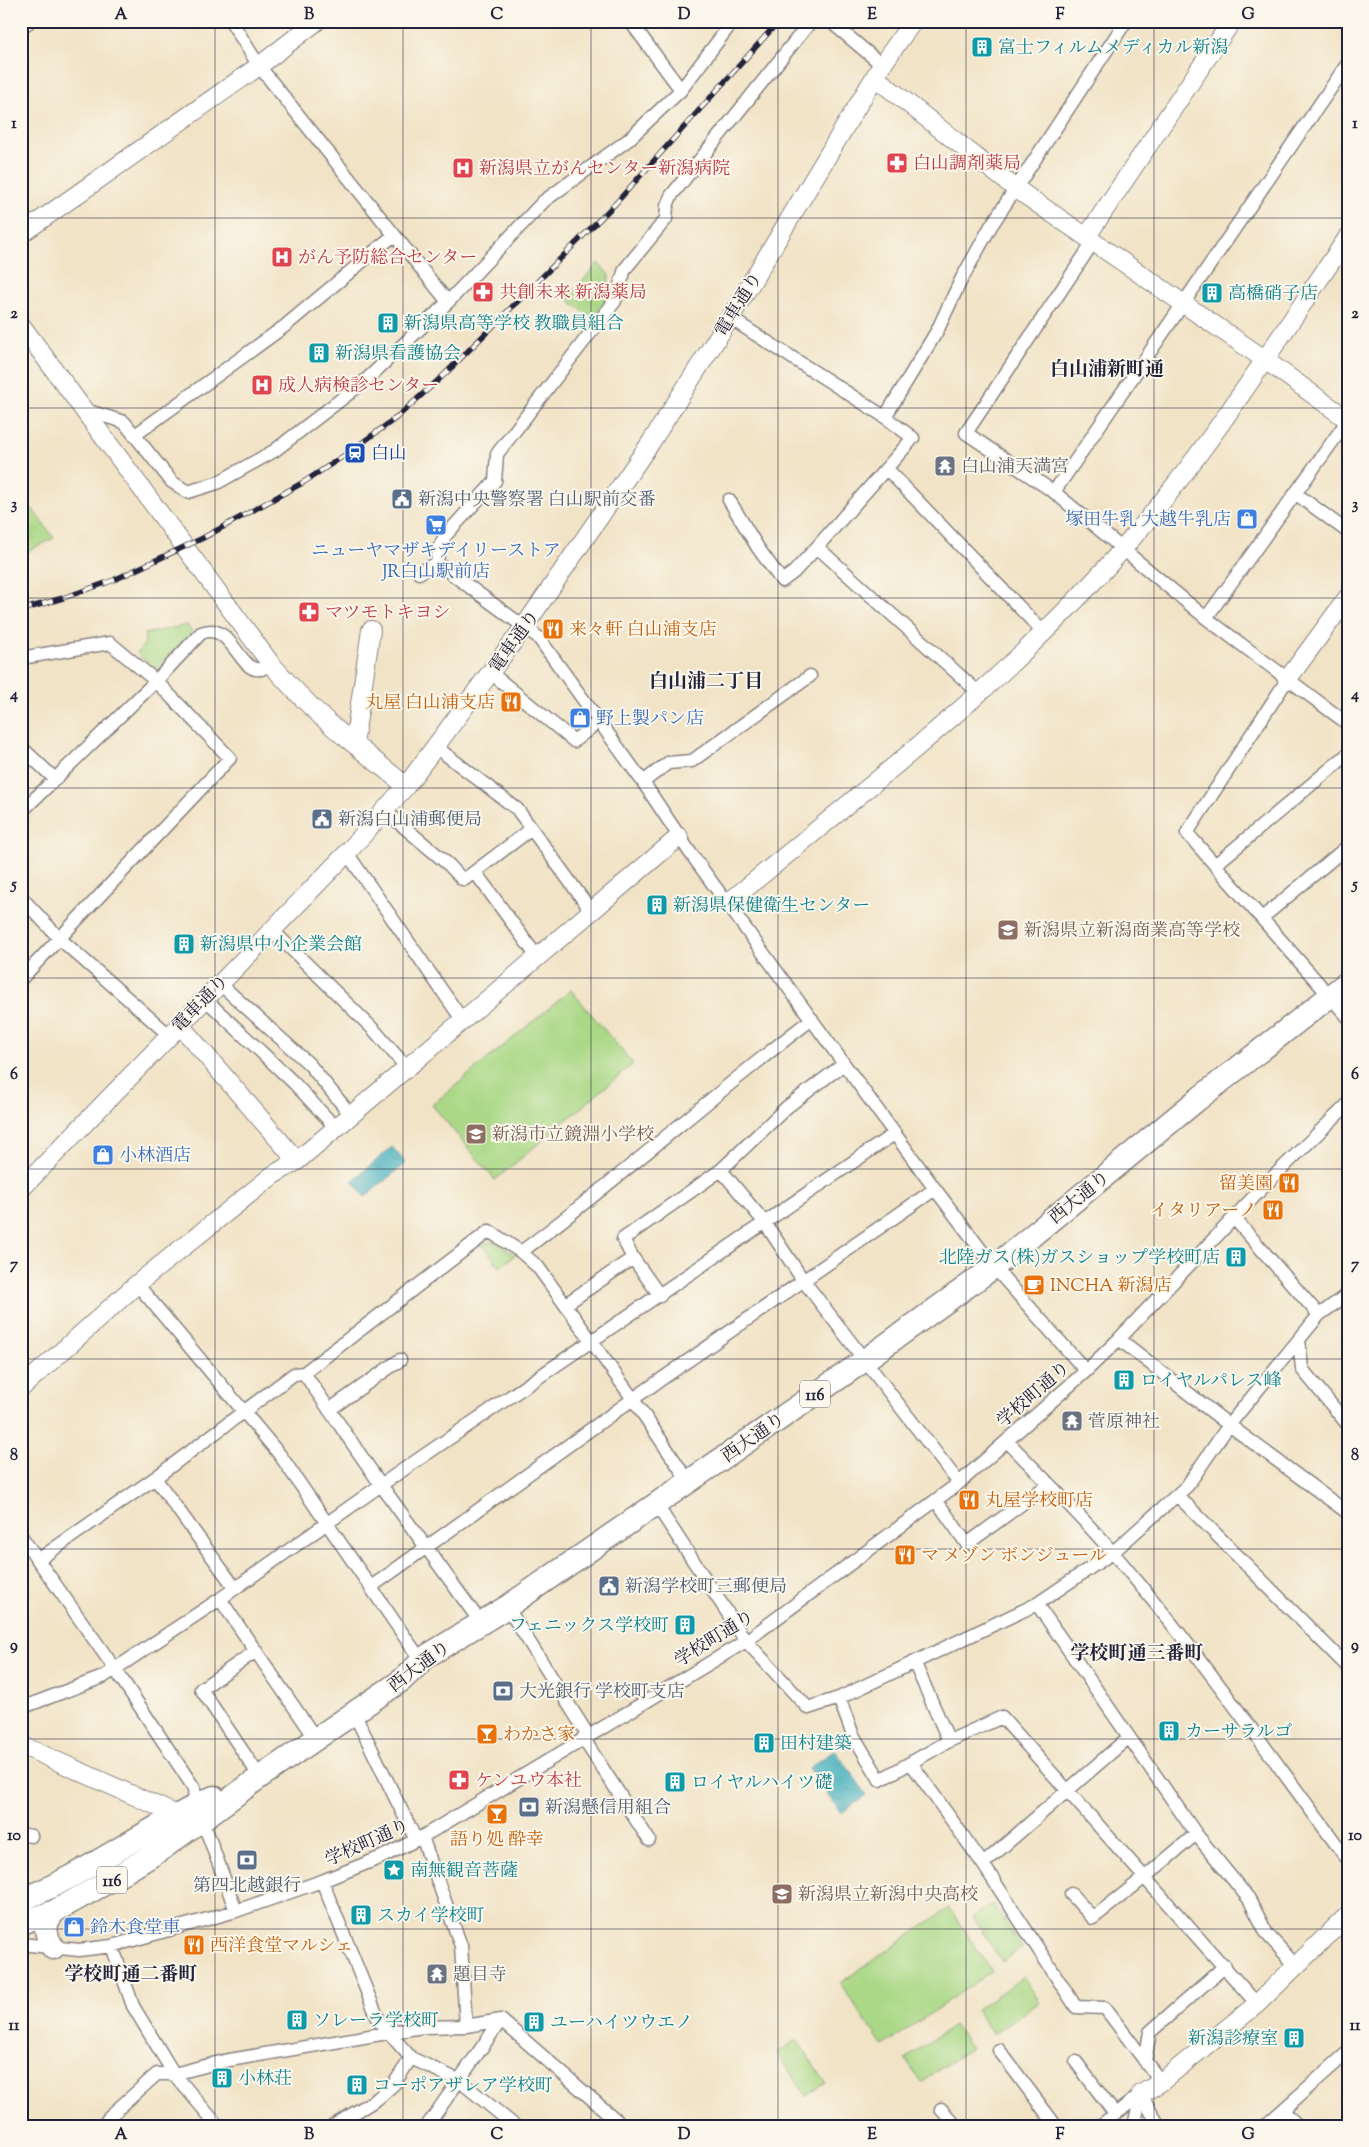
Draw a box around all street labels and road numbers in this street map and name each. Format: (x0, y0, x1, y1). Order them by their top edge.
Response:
street label: 電車通り (710, 268, 770, 342)
street label: 電車通り (484, 605, 547, 679)
street label: 電車通り (167, 969, 236, 1039)
street label: 西大通り (1044, 1166, 1116, 1231)
street label: 学校町通り (992, 1356, 1077, 1435)
road number: 116 (800, 1380, 830, 1408)
street label: 西大通り (717, 1407, 791, 1470)
street label: 学校町通り (670, 1605, 760, 1675)
street label: 西大通り (384, 1636, 457, 1700)
street label: 学校町通り (321, 1814, 414, 1874)
road number: 116 (97, 1866, 127, 1894)

